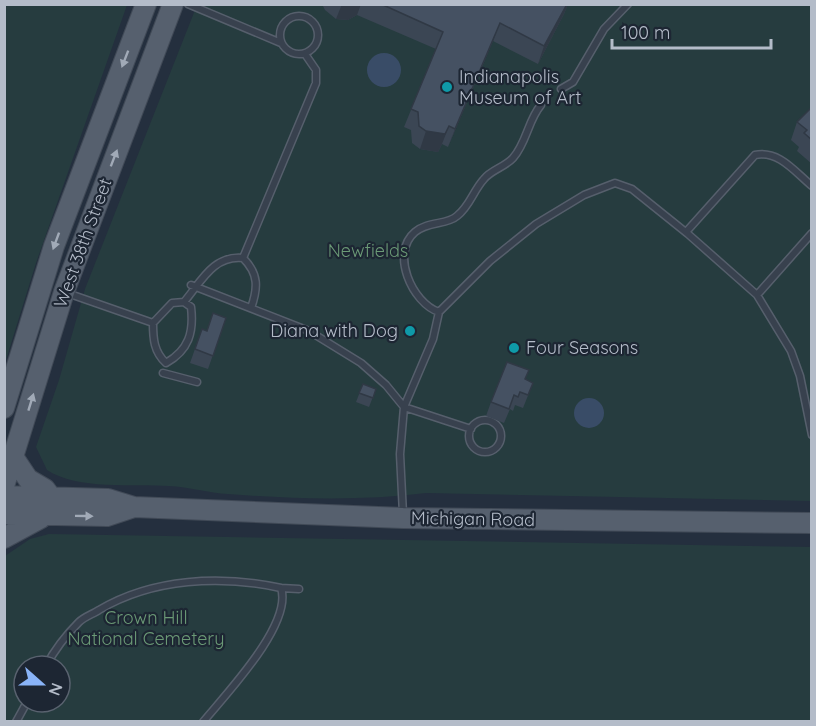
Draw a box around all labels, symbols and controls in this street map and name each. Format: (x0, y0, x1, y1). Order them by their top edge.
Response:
scale bar (612, 12, 771, 50)
text: 100 m (621, 21, 670, 44)
one-way arrow (120, 50, 129, 68)
place label: Indianapolis Museum of Art (459, 65, 581, 109)
marker: Indianapolis Museum of Art (440, 80, 454, 94)
one-way arrow (109, 148, 119, 166)
street label: West 38th Street (48, 175, 117, 311)
one-way arrow (50, 232, 60, 250)
park label: Newfields (328, 239, 408, 262)
place label: Diana with Dog (270, 319, 398, 342)
marker: Diana with Dog (403, 324, 417, 338)
place label: Four Seasons (526, 336, 638, 359)
marker: Four Seasons (507, 341, 521, 355)
one-way arrow (27, 393, 36, 411)
street label: Michigan Road (411, 506, 535, 531)
one-way arrow (74, 511, 93, 521)
park label: Crown Hill National Cemetery (67, 606, 225, 650)
north arrow (12, 654, 72, 714)
text: N (45, 680, 67, 698)

